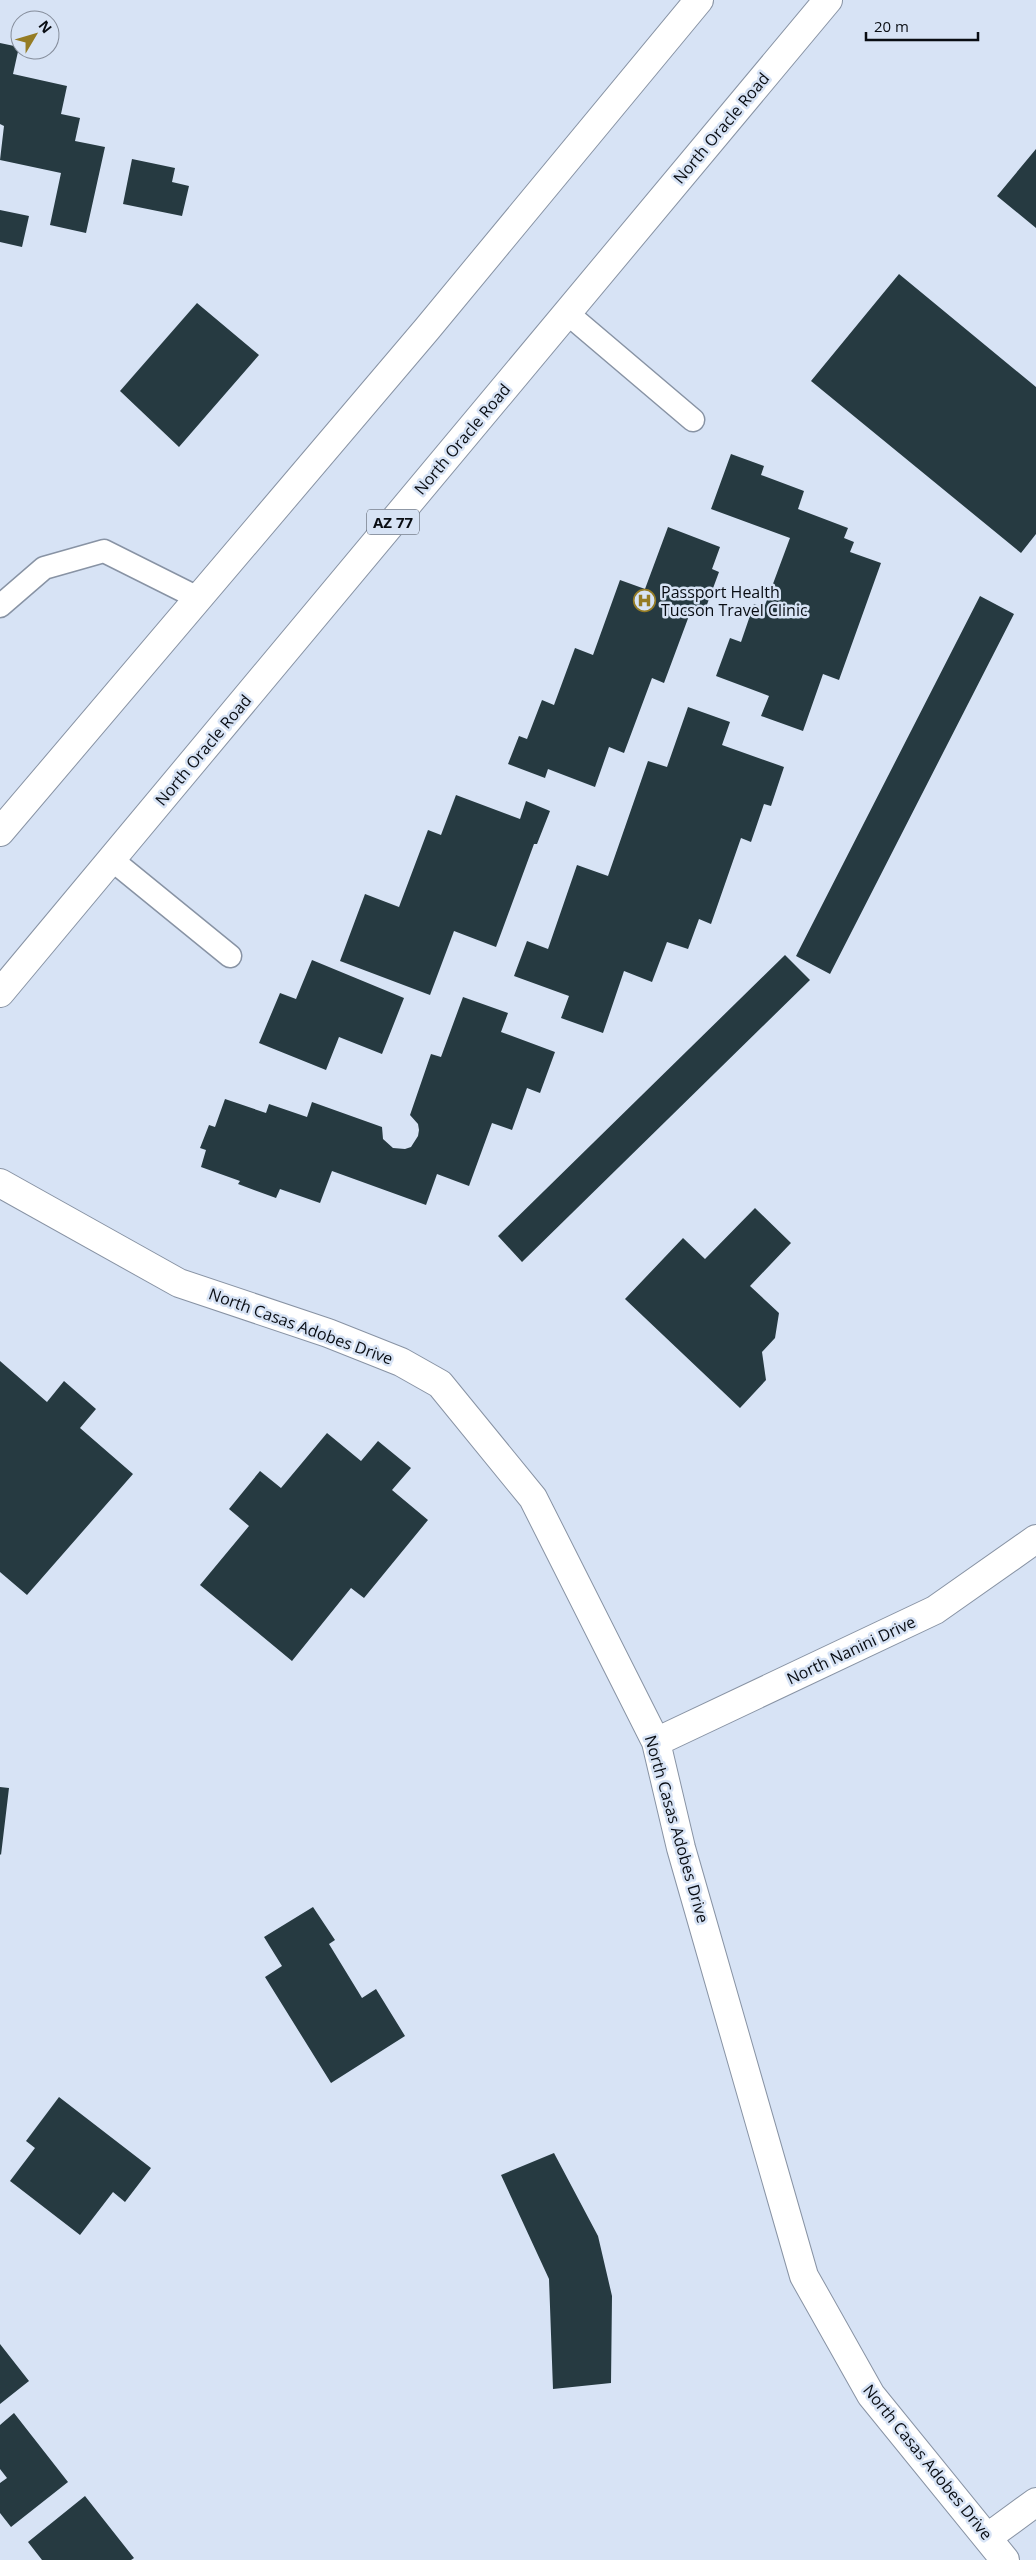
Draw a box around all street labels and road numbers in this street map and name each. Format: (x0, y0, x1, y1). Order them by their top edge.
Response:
street label: North Oracle Road (668, 68, 774, 188)
street label: North Oracle Road (409, 379, 515, 499)
road number: AZ 77 (367, 510, 419, 534)
street label: North Oracle Road (150, 690, 256, 810)
street label: North Casas Adobes Drive (206, 1282, 396, 1370)
street label: North Nanini Drive (783, 1610, 919, 1690)
street label: North Casas Adobes Drive (640, 1733, 714, 1925)
street label: North Casas Adobes Drive (858, 2380, 998, 2544)

